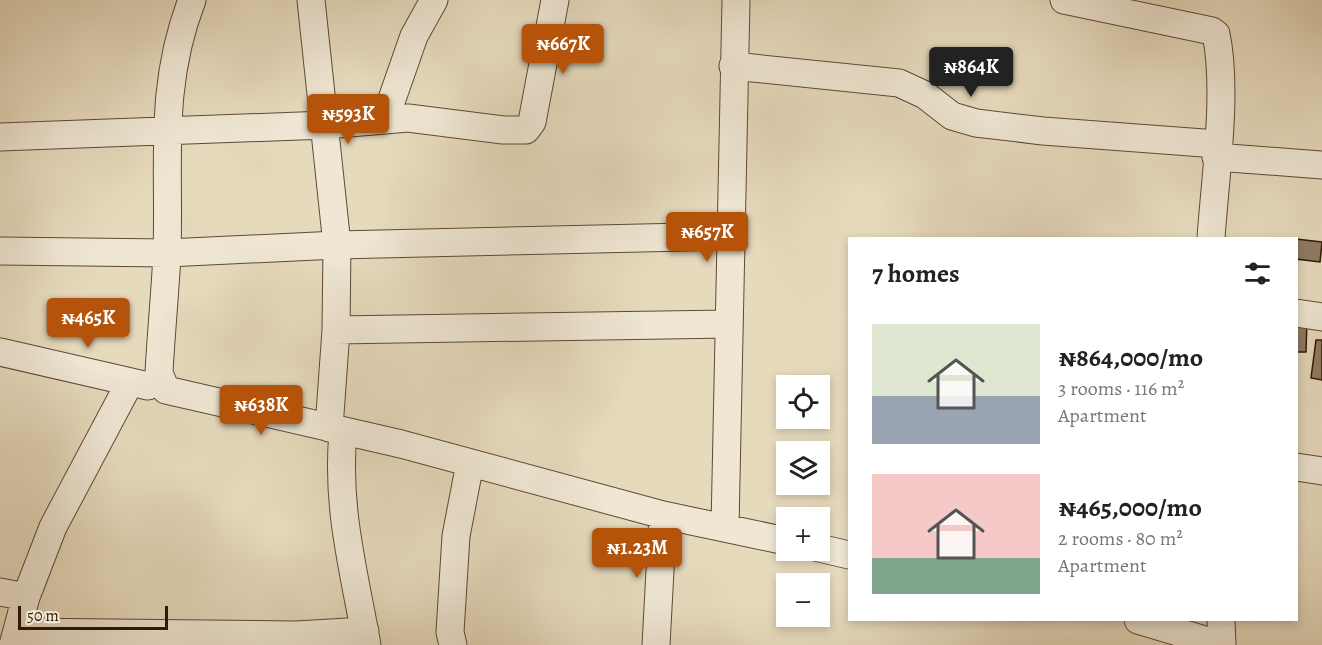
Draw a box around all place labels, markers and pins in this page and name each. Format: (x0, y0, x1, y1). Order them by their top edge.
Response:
pin: ₦667K (521, 24, 605, 75)
pin: ₦864K (929, 47, 1013, 98)
pin: ₦593K (306, 94, 390, 145)
pin: ₦657K (665, 212, 749, 263)
pin: ₦465K (46, 298, 130, 349)
pin: ₦638K (219, 385, 303, 436)
pin: ₦1.23M (588, 528, 686, 579)

